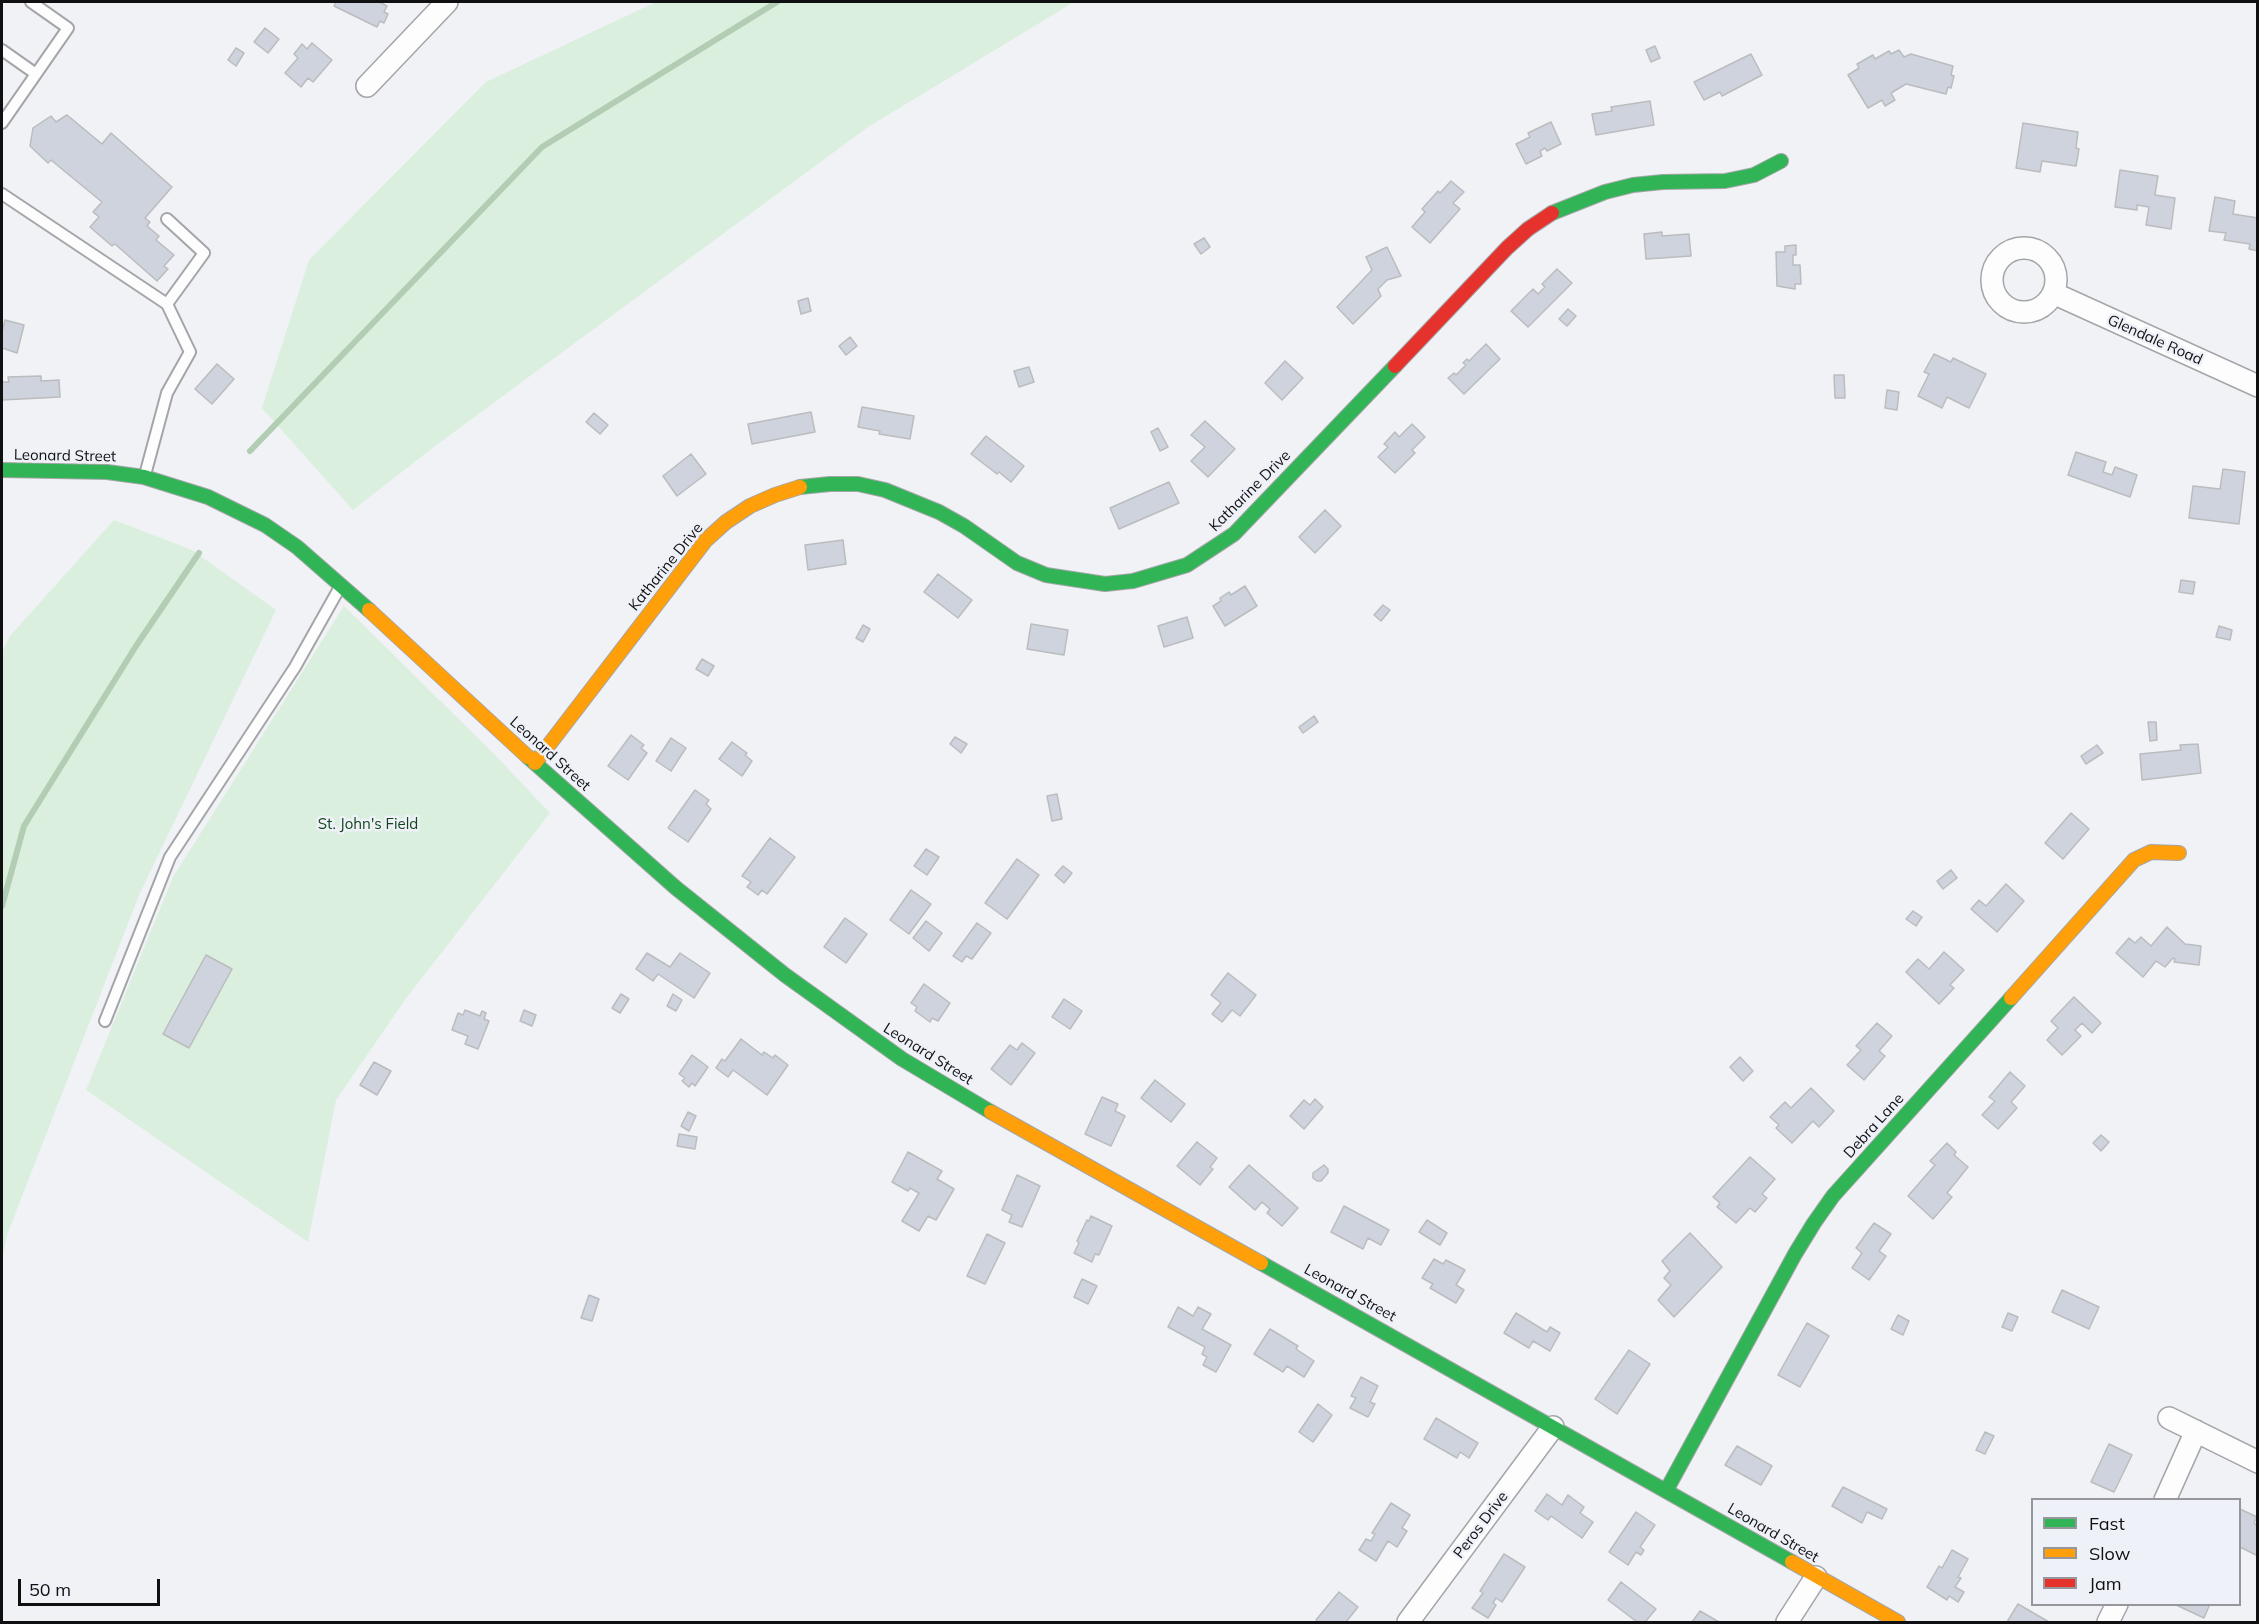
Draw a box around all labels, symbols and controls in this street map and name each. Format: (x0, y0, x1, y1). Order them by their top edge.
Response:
street label: Glendale Road (2105, 311, 2205, 369)
street label: Leonard Street (14, 446, 116, 466)
street label: Katharine Drive (1206, 447, 1294, 535)
street label: Katharine Drive (625, 520, 707, 614)
street label: Leonard Street (506, 713, 594, 795)
park label: St. John's Field (318, 815, 418, 833)
street label: Leonard Street (880, 1019, 976, 1089)
street label: Debra Lane (1840, 1090, 1908, 1162)
street label: Leonard Street (1301, 1260, 1399, 1326)
street label: Peros Drive (1450, 1488, 1512, 1562)
legend (2031, 1498, 2241, 1606)
street label: Leonard Street (1724, 1500, 1822, 1566)
text: Fast (2089, 1512, 2125, 1535)
text: Slow (2089, 1542, 2130, 1565)
scale bar (21, 1567, 164, 1605)
text: Jam (2089, 1572, 2122, 1595)
text: 50 m (29, 1578, 71, 1601)

